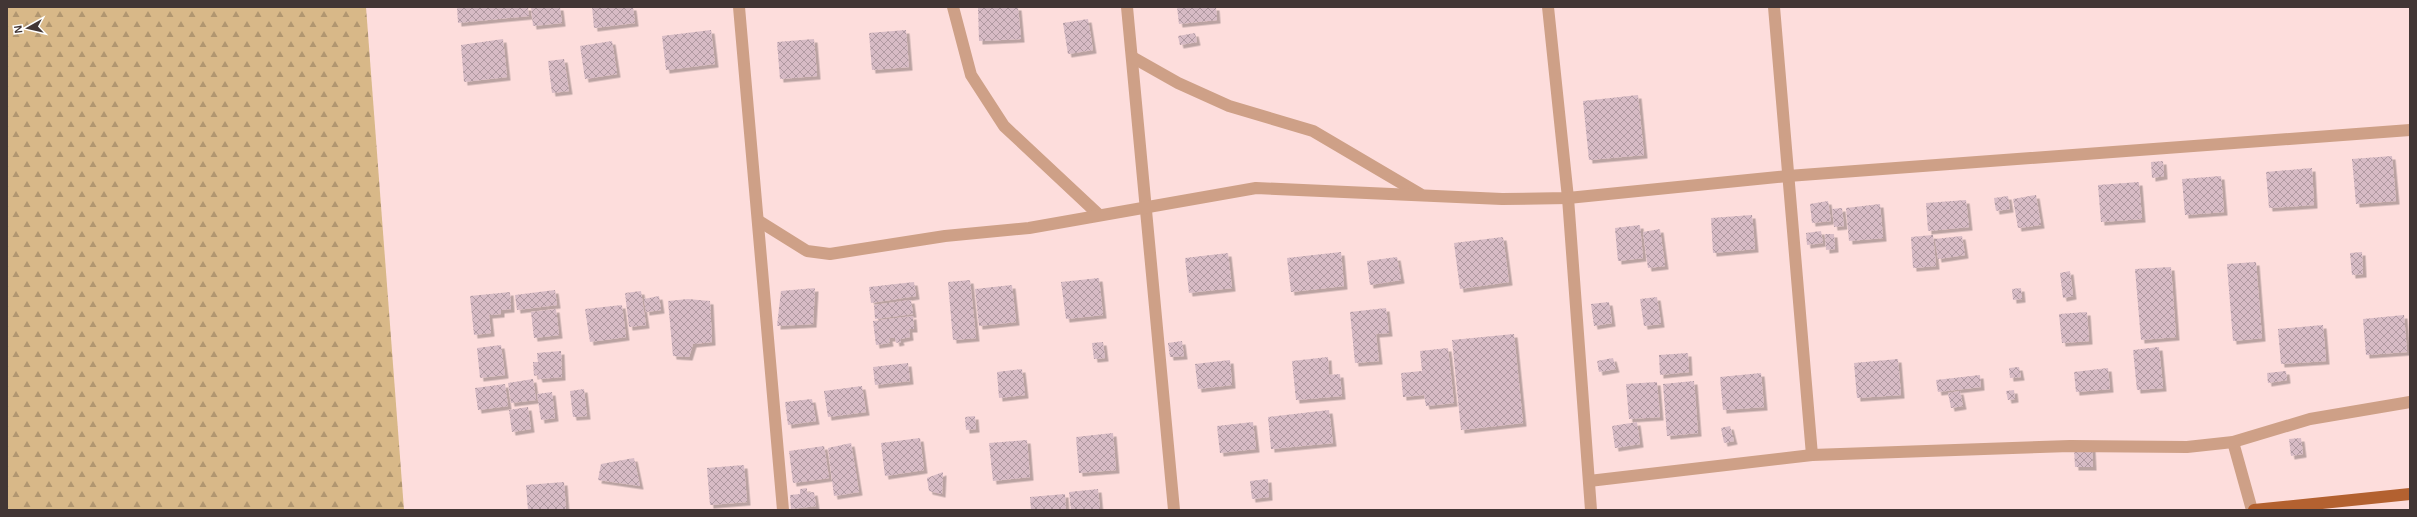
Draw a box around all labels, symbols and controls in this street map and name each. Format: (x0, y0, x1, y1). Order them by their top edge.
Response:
north arrow (8, 8, 48, 48)
text: N (12, 25, 25, 34)

